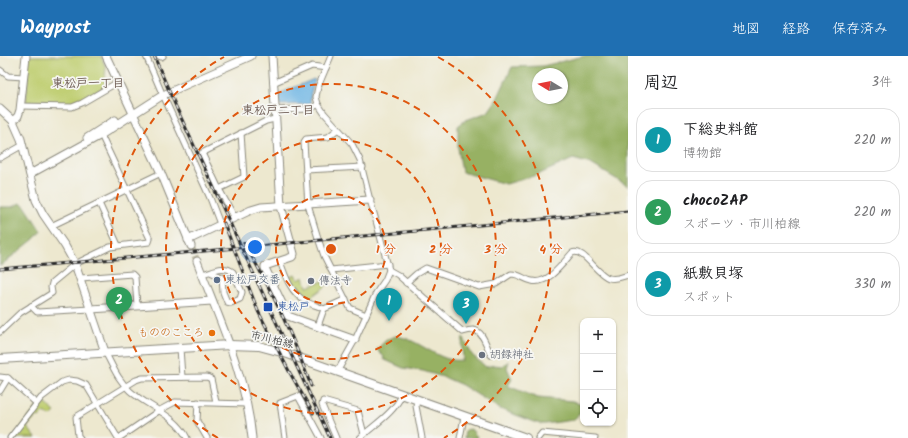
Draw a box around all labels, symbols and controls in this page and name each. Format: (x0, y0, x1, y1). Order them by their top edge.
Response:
text: Waypost (20, 13, 91, 43)
text: 地図 (732, 18, 760, 40)
text: 経路 (782, 18, 810, 40)
text: 保存済み (832, 18, 888, 40)
north arrow (532, 68, 568, 104)
text: 周辺 (644, 70, 678, 97)
text: 3件 (872, 72, 892, 93)
district label: 東松戸一丁目 (52, 74, 124, 93)
district label: 東松戸二丁目 (242, 101, 314, 120)
text: 下総史料館 (683, 118, 758, 142)
text: 1 (656, 130, 660, 151)
text: 220 m (854, 130, 891, 151)
text: 博物館 (683, 143, 722, 164)
text: chocoZAP (683, 189, 747, 213)
text: 2 (654, 202, 662, 223)
text: 220 m (854, 202, 891, 223)
text: スポーツ · 市川柏線 (683, 214, 800, 235)
your location (245, 237, 265, 257)
text: 1 分 (376, 240, 396, 259)
text: 2 分 (429, 240, 453, 259)
text: 3 分 (483, 240, 508, 259)
text: 4 分 (539, 240, 563, 259)
centre of rings (324, 242, 338, 256)
text: 紙敷貝塚 (683, 262, 743, 286)
place label: 東松戸交番 (225, 271, 280, 289)
place label: 傳法寺 (319, 272, 352, 290)
text: 3 (654, 274, 662, 295)
text: 330 m (854, 274, 891, 295)
marker: 東松戸交番 (212, 275, 222, 285)
marker: 傳法寺 (306, 276, 316, 286)
pin: 2 (106, 287, 132, 320)
text: スポット (683, 287, 735, 308)
pin: 1 (376, 288, 402, 321)
pin: 3 (453, 291, 479, 324)
place label: 東松戸 (277, 298, 310, 316)
marker: 東松戸 (262, 301, 274, 313)
map controls (580, 318, 616, 426)
button: + (580, 318, 616, 354)
place label: もののこころ (138, 324, 204, 342)
street label: 市川柏線 (249, 326, 295, 354)
marker: もののこころ (207, 328, 217, 338)
place label: 胡録神社 (490, 346, 534, 364)
marker: 胡録神社 (477, 350, 487, 360)
button: − (580, 354, 616, 390)
button: locate (580, 390, 616, 426)

